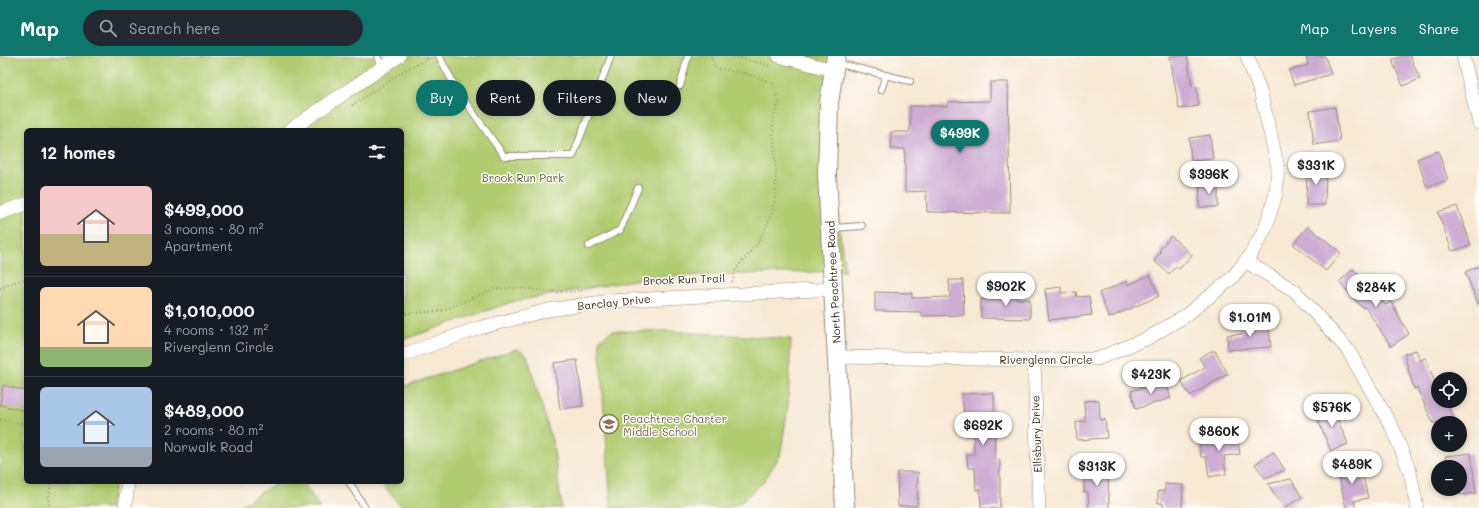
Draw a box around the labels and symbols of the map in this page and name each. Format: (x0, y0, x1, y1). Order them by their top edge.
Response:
pin: $499K (932, 120, 988, 154)
pin: $331K (1288, 152, 1344, 186)
pin: $396K (1181, 161, 1237, 195)
park label: Brook Run Park (482, 170, 564, 185)
street label: North Peachtree Road (822, 220, 844, 344)
street label: Brook Run Trail (643, 270, 725, 288)
pin: $902K (978, 273, 1034, 307)
pin: $284K (1348, 274, 1404, 308)
street label: Barclay Drive (577, 291, 652, 313)
pin: $1.01M (1217, 304, 1283, 338)
street label: Riverglenn Circle (999, 352, 1093, 367)
pin: $423K (1123, 361, 1179, 395)
pin: $576K (1304, 394, 1360, 428)
street label: Ellisbury Drive (1027, 395, 1045, 473)
place label: Peachtree Charter Middle School (623, 411, 727, 439)
pin: $692K (955, 412, 1011, 446)
school or university icon: Peachtree Charter Middle School (598, 413, 620, 435)
pin: $860K (1191, 418, 1247, 452)
pin: $489K (1324, 451, 1380, 485)
pin: $313K (1069, 453, 1125, 487)

